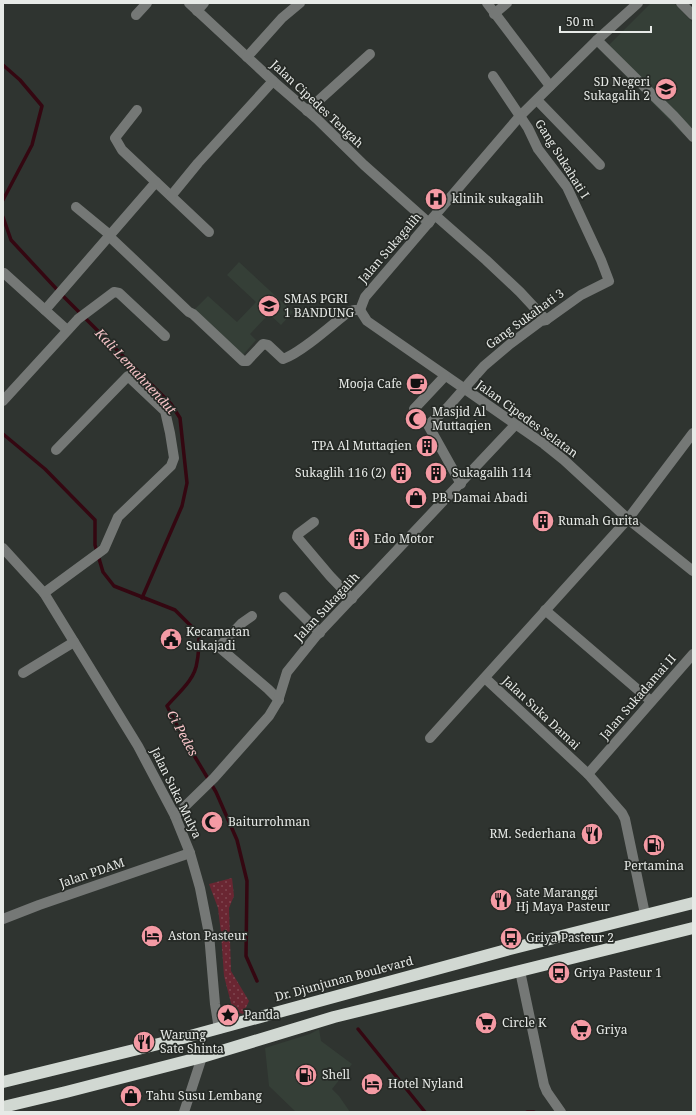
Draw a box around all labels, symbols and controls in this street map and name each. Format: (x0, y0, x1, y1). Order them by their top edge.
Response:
scale bar (560, 8, 651, 34)
text: 50 m (566, 13, 594, 30)
street label: Jalan Cipedes Tengah (266, 55, 368, 152)
place label: SD Negeri Sukagalih 2 (584, 73, 650, 104)
school or university icon: SD Negeri Sukagalih 2 (653, 76, 679, 102)
street label: Gang Sukahati I (531, 116, 594, 202)
hospital icon: klinik sukagalih (423, 186, 449, 212)
place label: klinik sukagalih (452, 190, 544, 207)
street label: Jalan Sukagalih (353, 208, 425, 287)
street label: Gang Sukahati 3 (482, 284, 567, 353)
place label: SMAS PGRI 1 BANDUNG (284, 290, 355, 321)
school or university icon: SMAS PGRI 1 BANDUNG (256, 293, 282, 319)
water label: Kali Lemahnendut (91, 323, 181, 418)
cafe icon: Mooja Cafe (404, 371, 430, 397)
place label: Mooja Cafe (338, 375, 402, 392)
street label: Jalan Cipedes Selatan (472, 375, 582, 461)
place label: Masjid Al Muttaqien (432, 403, 492, 434)
mosque icon: Masjid Al Muttaqien (403, 406, 429, 432)
building icon: TPA Al Muttaqien (414, 433, 440, 459)
place label: TPA Al Muttaqien (312, 437, 412, 454)
building icon: Sukaglih 116 (2) (388, 460, 414, 486)
building icon: Sukagalih 114 (423, 460, 449, 486)
place label: Sukaglih 116 (2) (295, 464, 386, 481)
place label: Sukagalih 114 (452, 464, 532, 481)
shop icon: PB. Damai Abadi (403, 485, 429, 511)
place label: PB. Damai Abadi (432, 489, 528, 506)
building icon: Rumah Gurita (530, 508, 556, 534)
place label: Rumah Gurita (558, 512, 639, 529)
building icon: Edo Motor (346, 526, 372, 552)
place label: Edo Motor (374, 530, 434, 547)
street label: Jalan Sukagalih (289, 568, 363, 646)
place label: Kecamatan Sukajadi (186, 623, 250, 654)
public building icon: Kecamatan Sukajadi (158, 626, 184, 652)
street label: Jalan Sukadamai II (595, 650, 680, 744)
street label: Jalan Suka Damai (498, 671, 584, 753)
water label: Ci Pedes (163, 707, 203, 759)
street label: Jalan Suka Mulya (147, 743, 206, 841)
mosque icon: Baiturrohman (199, 809, 225, 835)
place label: Baiturrohman (228, 813, 310, 830)
restaurant icon: RM. Sederhana (579, 821, 605, 847)
place label: RM. Sederhana (489, 825, 576, 842)
fuel station icon: Pertamina (641, 832, 667, 858)
street label: Jalan PDAM (56, 853, 127, 892)
place label: Pertamina (624, 857, 684, 874)
place label: Sate Maranggi Hj Maya Pasteur (516, 884, 610, 915)
restaurant icon: Sate Maranggi Hj Maya Pasteur (488, 887, 514, 913)
hotel icon: Aston Pasteur (139, 923, 165, 949)
bus stop icon: Griya Pasteur 2 (498, 925, 524, 951)
place label: Aston Pasteur (168, 927, 248, 944)
place label: Griya Pasteur 2 (526, 929, 614, 946)
street label: Dr. Djunjunan Boulevard (273, 952, 415, 1005)
bus stop icon: Griya Pasteur 1 (546, 960, 572, 986)
place label: Griya Pasteur 1 (574, 964, 662, 981)
place icon: Panda (215, 1002, 241, 1028)
place label: Panda (244, 1006, 280, 1023)
supermarket icon: Circle K (473, 1010, 499, 1036)
place label: Circle K (502, 1014, 547, 1031)
supermarket icon: Griya (568, 1017, 594, 1043)
place label: Griya (596, 1021, 628, 1038)
place label: Warung Sate Shinta (160, 1026, 224, 1057)
restaurant icon: Warung Sate Shinta (131, 1029, 157, 1055)
fuel station icon: Shell (293, 1062, 319, 1088)
place label: Shell (322, 1066, 350, 1083)
hotel icon: Hotel Nyland (359, 1071, 385, 1097)
place label: Hotel Nyland (388, 1075, 464, 1092)
shop icon: Tahu Susu Lembang (118, 1083, 144, 1109)
place label: Tahu Susu Lembang (146, 1087, 263, 1104)

